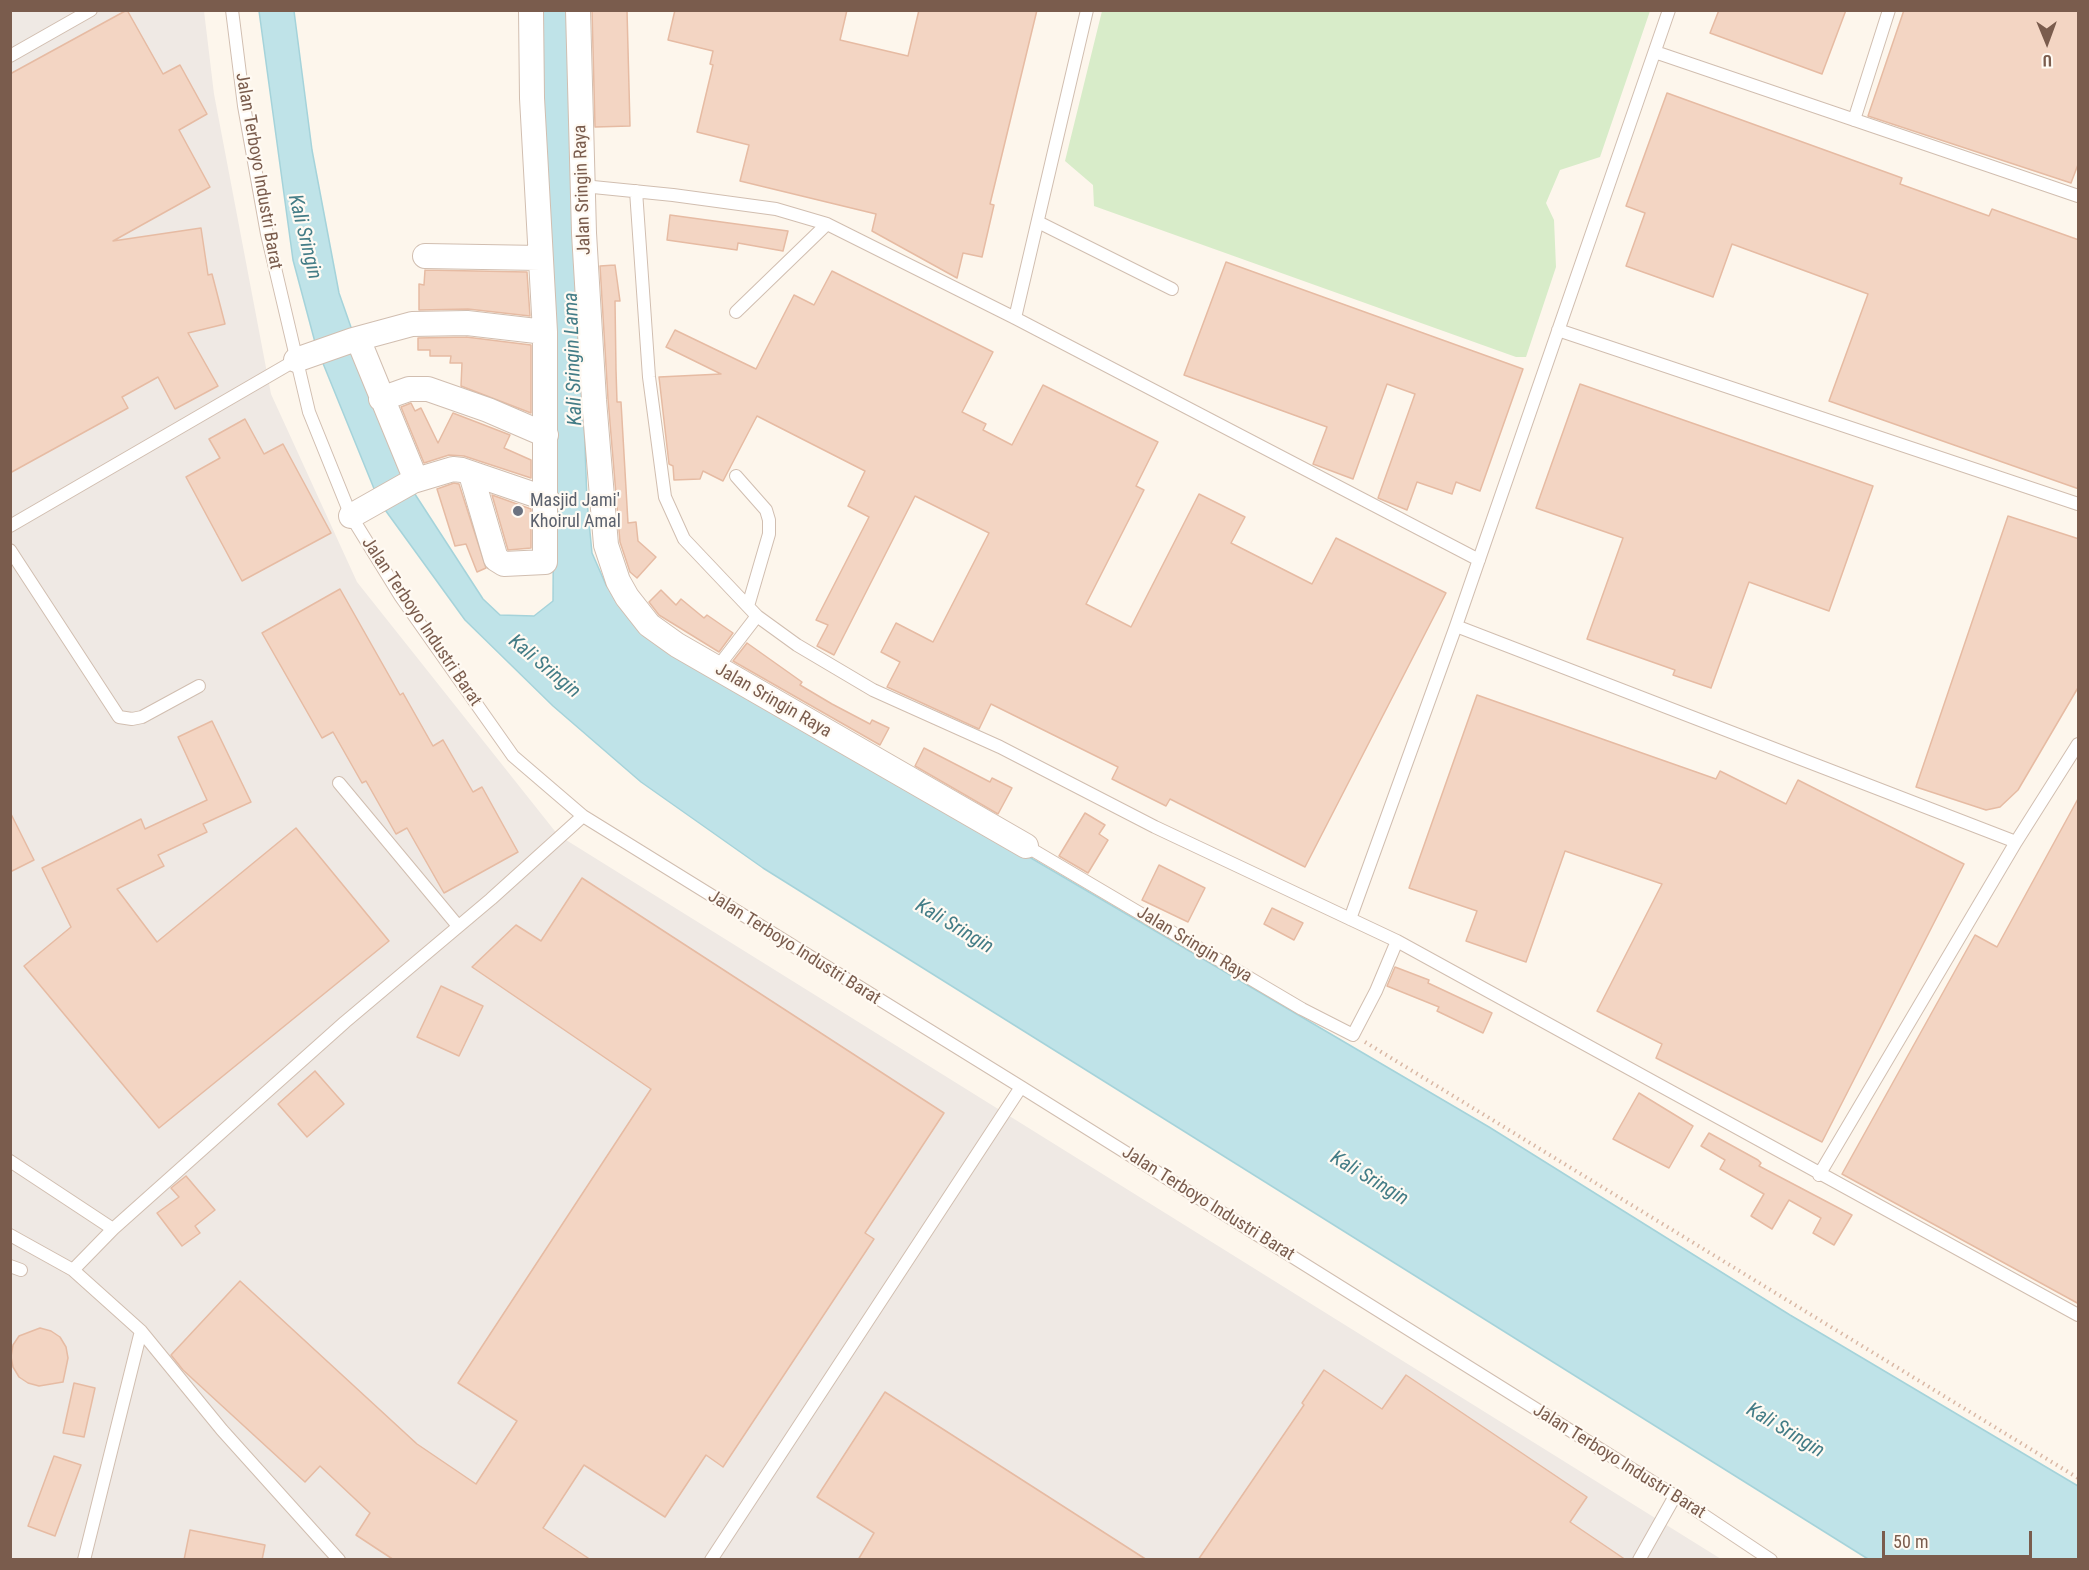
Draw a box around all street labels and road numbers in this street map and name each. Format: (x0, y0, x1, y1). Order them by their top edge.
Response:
street label: Jalan Terboyo Industri Barat (230, 71, 286, 271)
street label: Jalan Sringin Raya (570, 124, 596, 256)
street label: Jalan Terboyo Industri Barat (356, 533, 486, 711)
street label: Jalan Sringin Raya (711, 659, 835, 743)
street label: Jalan Terboyo Industri Barat (704, 886, 884, 1010)
street label: Jalan Sringin Raya (1133, 902, 1255, 988)
street label: Jalan Terboyo Industri Barat (1118, 1142, 1298, 1266)
street label: Jalan Terboyo Industri Barat (1529, 1400, 1709, 1524)

